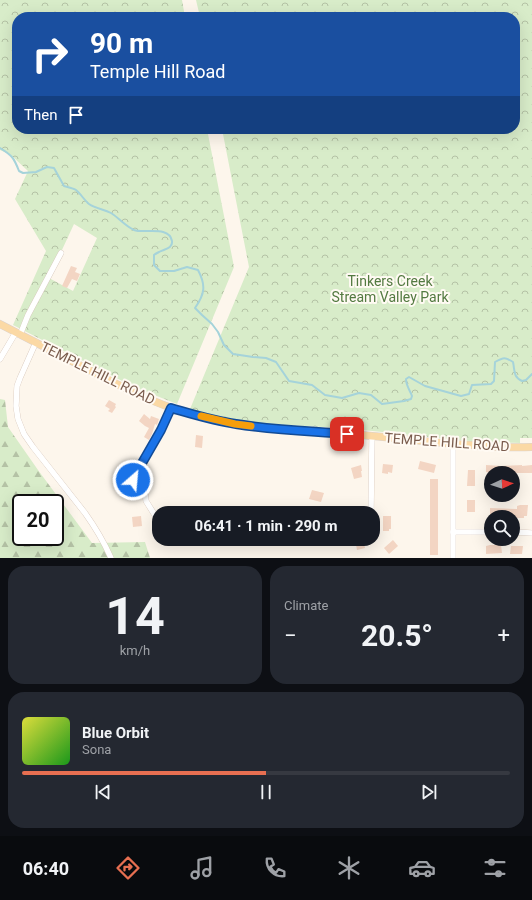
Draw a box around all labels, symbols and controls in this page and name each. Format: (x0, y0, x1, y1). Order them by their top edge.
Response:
text: 90 m (90, 27, 153, 60)
icon: right (24, 28, 76, 80)
text: Temple Hill Road (90, 61, 225, 82)
icon: arrive (65, 104, 87, 126)
text: Then (24, 106, 57, 124)
park label: Tinkers Creek Stream Valley Park (332, 273, 449, 305)
street label: TEMPLE HILL ROAD (38, 338, 158, 408)
pin (330, 417, 364, 451)
icon: arrive (336, 423, 358, 445)
street label: TEMPLE HILL ROAD (384, 430, 510, 454)
position arrow (112, 459, 154, 501)
north arrow (484, 466, 520, 502)
map controls (484, 466, 520, 546)
speed limit sign: 20 (12, 494, 64, 546)
button: search (484, 510, 520, 546)
text: 06:41 · 1 min · 290 m (195, 517, 337, 535)
text: 14 (105, 586, 165, 647)
text: Climate (284, 598, 328, 613)
text: 20.5° (361, 618, 433, 653)
text: − (284, 623, 297, 648)
text: + (498, 623, 510, 648)
text: km/h (120, 643, 150, 658)
text: Blue Orbit (82, 724, 149, 742)
text: Sona (82, 742, 111, 757)
icon: previous (92, 781, 114, 803)
icon: pause (255, 781, 277, 803)
icon: next (418, 781, 440, 803)
icon: directions (114, 854, 142, 882)
icon: music (188, 854, 216, 882)
icon: phone (261, 854, 289, 882)
icon: climate (335, 854, 363, 882)
icon: car (408, 854, 436, 882)
icon: filters (481, 854, 509, 882)
text: 06:40 (23, 858, 69, 879)

